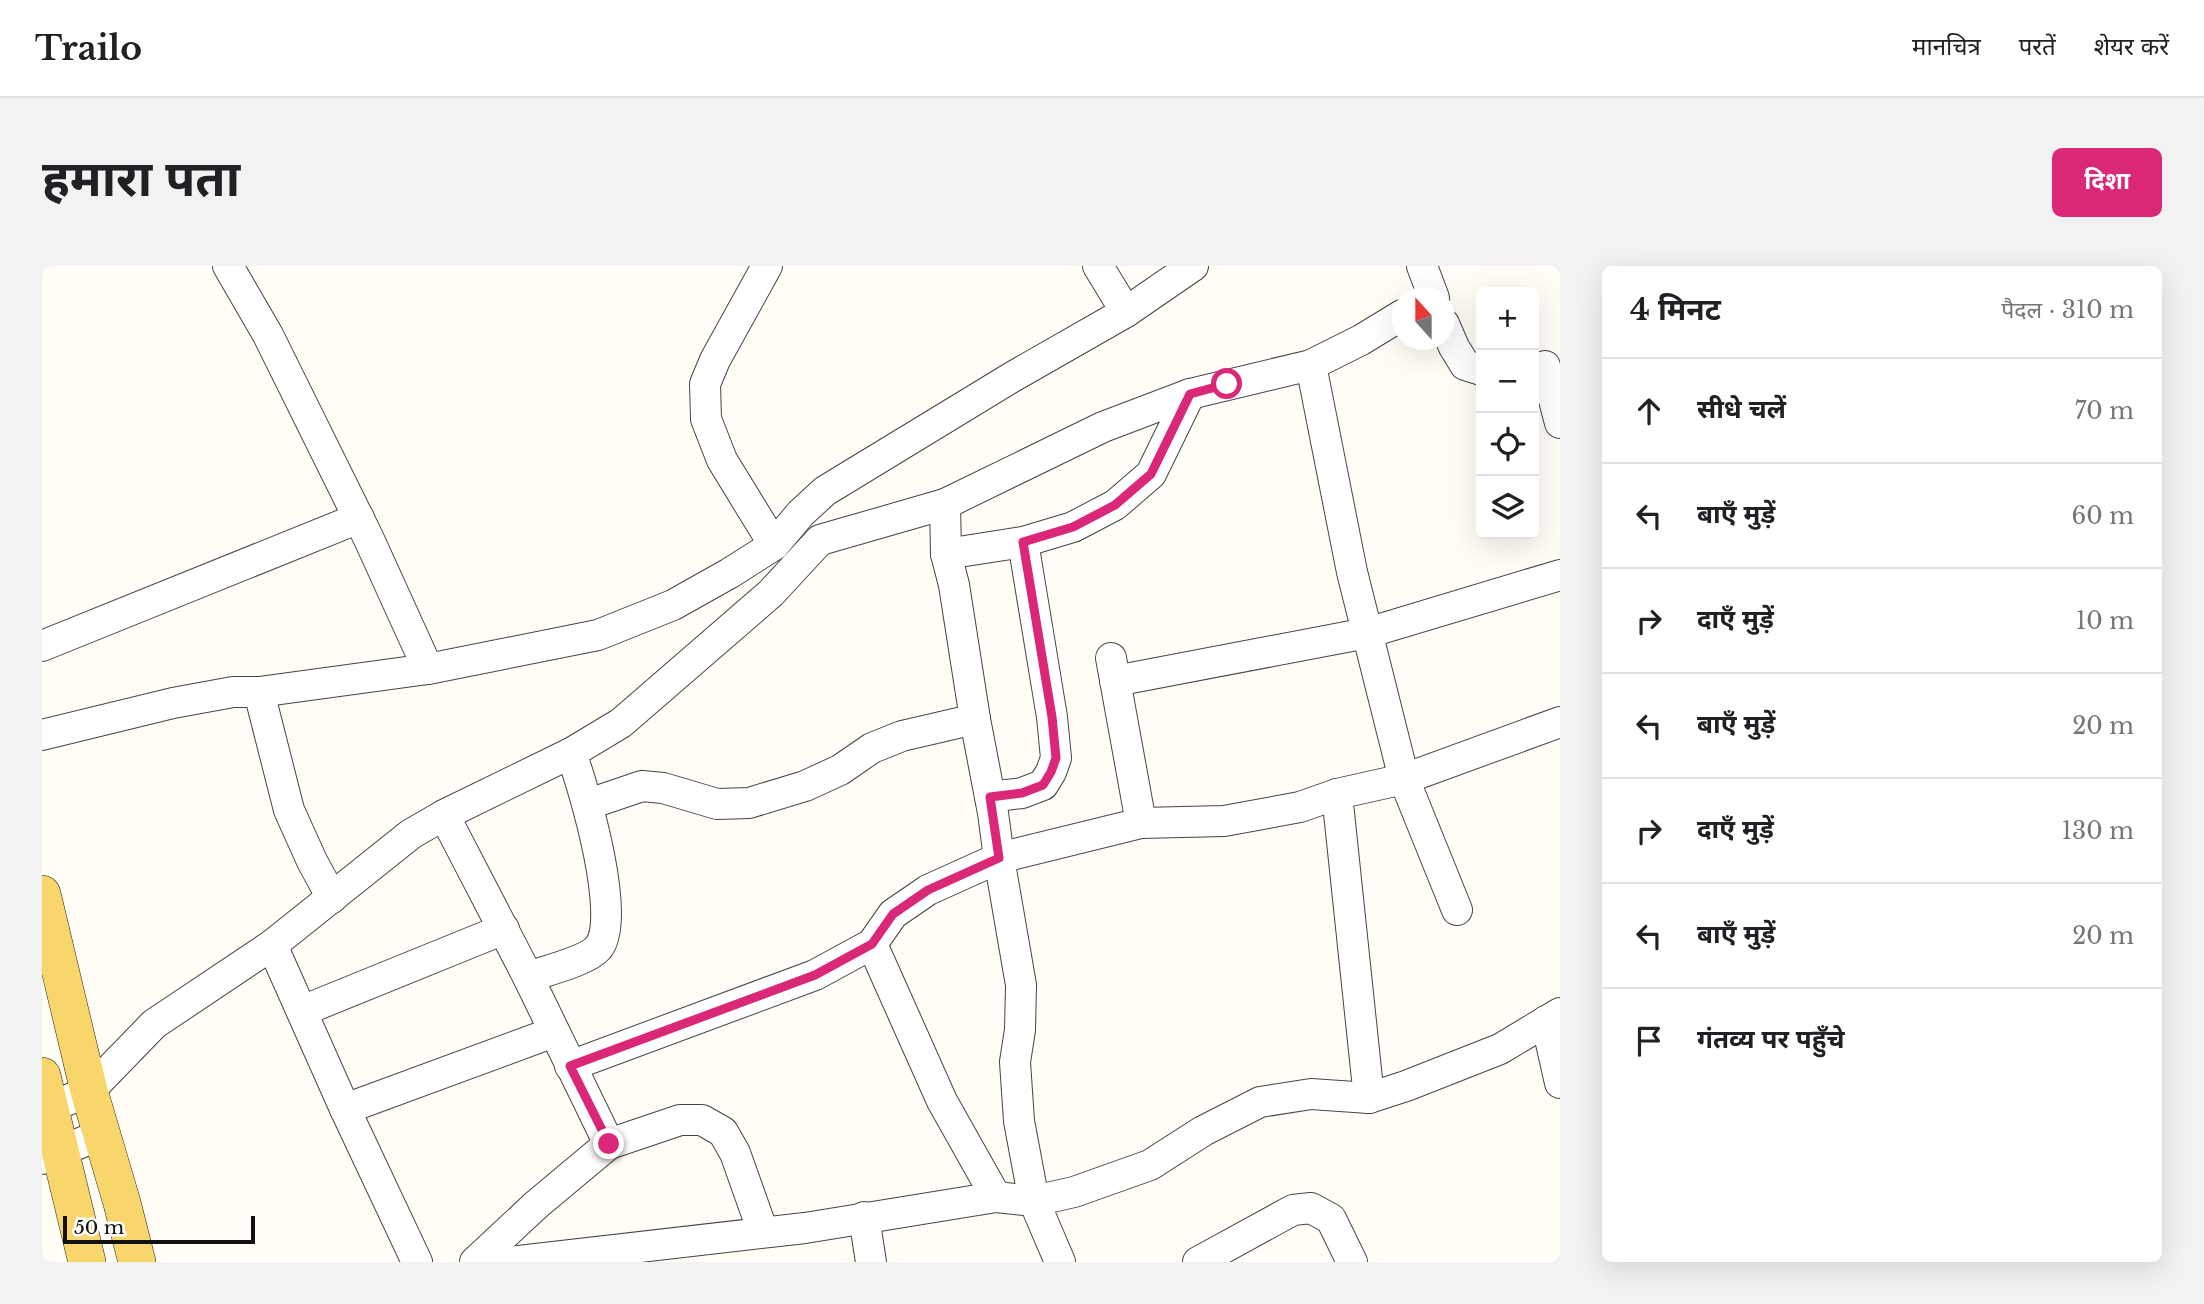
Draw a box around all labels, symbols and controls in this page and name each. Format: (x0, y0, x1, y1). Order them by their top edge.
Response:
text: Trailo (35, 28, 142, 69)
text: मानचित्र (1912, 32, 1981, 61)
text: परतें (2019, 32, 2056, 61)
text: शेयर करें (2094, 32, 2169, 61)
text: हमारा पता (42, 148, 240, 209)
button: दिशा (2052, 148, 2162, 217)
north arrow (1392, 287, 1455, 350)
map controls (1476, 287, 1539, 539)
button: + (1476, 287, 1539, 350)
text: 4 मिनट (1630, 291, 1721, 328)
text: पैदल · 310 m (2001, 296, 2134, 324)
button: − (1476, 350, 1539, 413)
route start (1211, 368, 1242, 399)
icon: ahead (1630, 392, 1668, 430)
text: सीधे चलें (1697, 393, 1786, 425)
text: 70 m (2075, 397, 2134, 425)
button: locate (1476, 413, 1539, 476)
button: layers (1476, 476, 1539, 539)
icon: left (1630, 497, 1668, 535)
text: बाएँ मुड़ें (1697, 498, 1775, 530)
text: 60 m (2072, 502, 2134, 530)
icon: right (1630, 602, 1668, 640)
text: दाएँ मुड़ें (1697, 603, 1774, 635)
text: 10 m (2076, 607, 2134, 635)
icon: left (1630, 707, 1668, 745)
text: बाएँ मुड़ें (1697, 708, 1775, 740)
text: 20 m (2072, 712, 2134, 740)
icon: right (1630, 812, 1668, 850)
text: दाएँ मुड़ें (1697, 813, 1774, 845)
text: 130 m (2062, 817, 2134, 845)
icon: left (1630, 917, 1668, 955)
text: बाएँ मुड़ें (1697, 918, 1775, 950)
text: 20 m (2072, 922, 2134, 950)
icon: arrive (1630, 1022, 1668, 1060)
text: गंतव्य पर पहुँचे (1697, 1023, 1845, 1055)
route end (593, 1128, 624, 1159)
scale bar (63, 1213, 256, 1245)
text: 50 m (74, 1216, 124, 1239)

